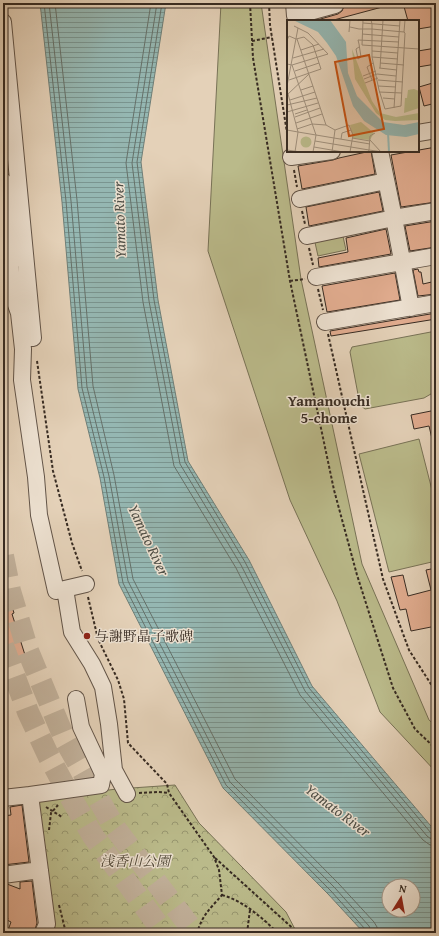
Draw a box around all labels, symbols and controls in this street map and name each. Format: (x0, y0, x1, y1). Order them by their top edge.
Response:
inset map (287, 20, 419, 152)
water label: Yamato River (107, 181, 131, 259)
district label: Yamanouchi 5-chome (288, 390, 370, 428)
water label: Yamato River (123, 501, 175, 580)
place label: 与謝野晶子歌碑 (95, 626, 193, 646)
marker: 与謝野晶子歌碑 (82, 631, 92, 641)
water label: Yamato River (301, 778, 375, 842)
park label: 浅香山公園 (100, 851, 172, 871)
north arrow (381, 878, 421, 918)
text: N (398, 880, 409, 897)

